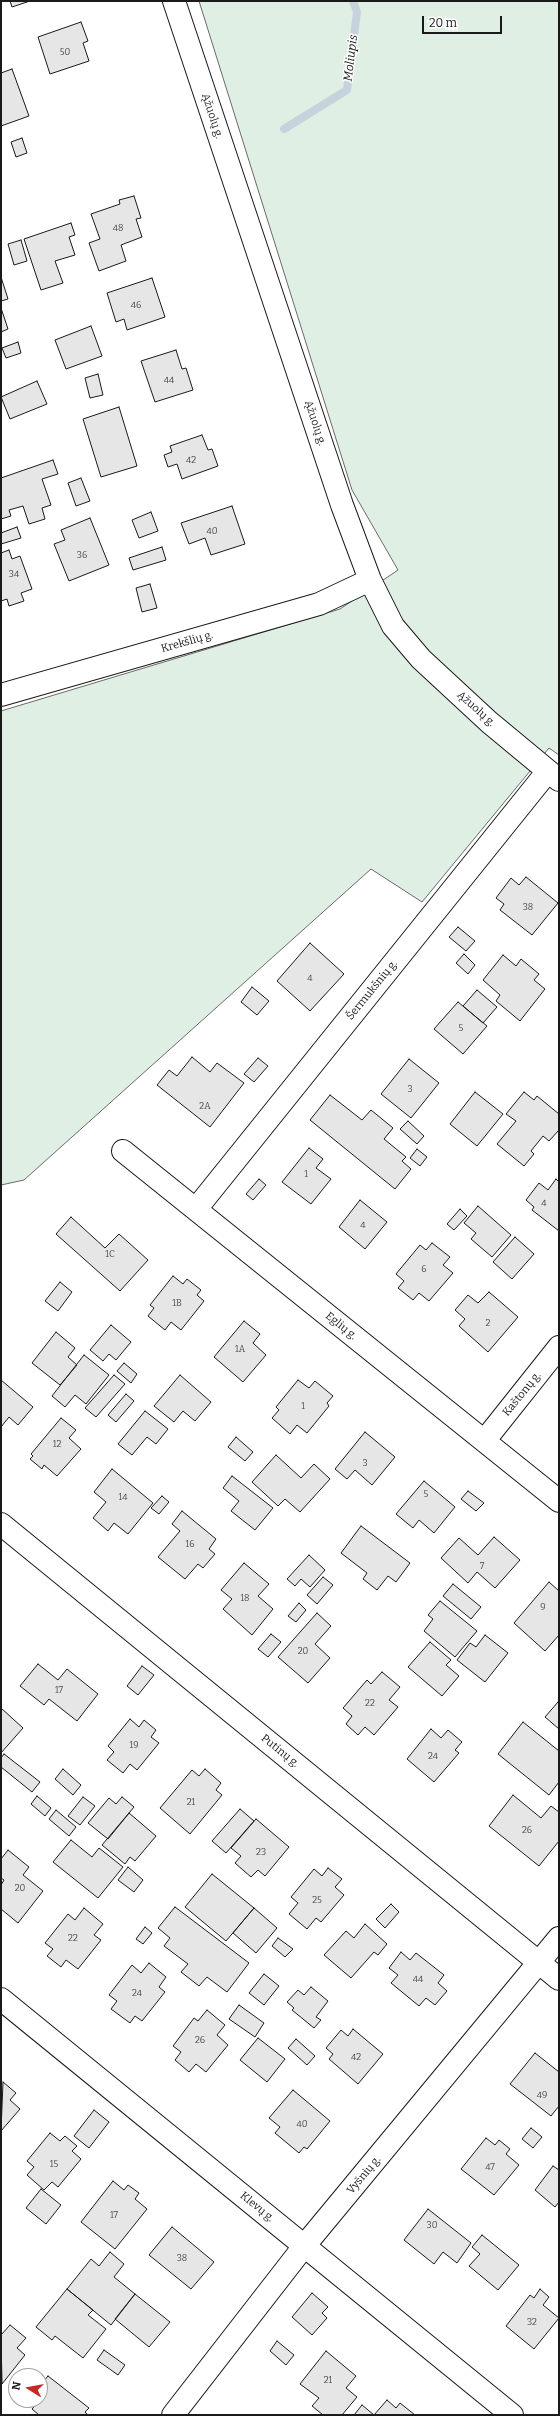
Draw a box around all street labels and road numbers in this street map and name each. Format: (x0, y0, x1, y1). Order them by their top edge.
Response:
street label: Ąžuolų g. (199, 92, 225, 140)
street label: Ąžuolų g. (302, 399, 328, 447)
street label: Krekšlių g. (159, 628, 215, 656)
street label: Ąžuolų g. (454, 688, 498, 730)
street label: Šermukšnių g. (344, 957, 400, 1023)
street label: Eglių g. (323, 1309, 359, 1343)
street label: Kaštonų g. (500, 1369, 544, 1419)
street label: Putinų g. (258, 1732, 302, 1770)
street label: Vyšnių g. (344, 2153, 384, 2197)
street label: Klevų g. (237, 2189, 277, 2225)

